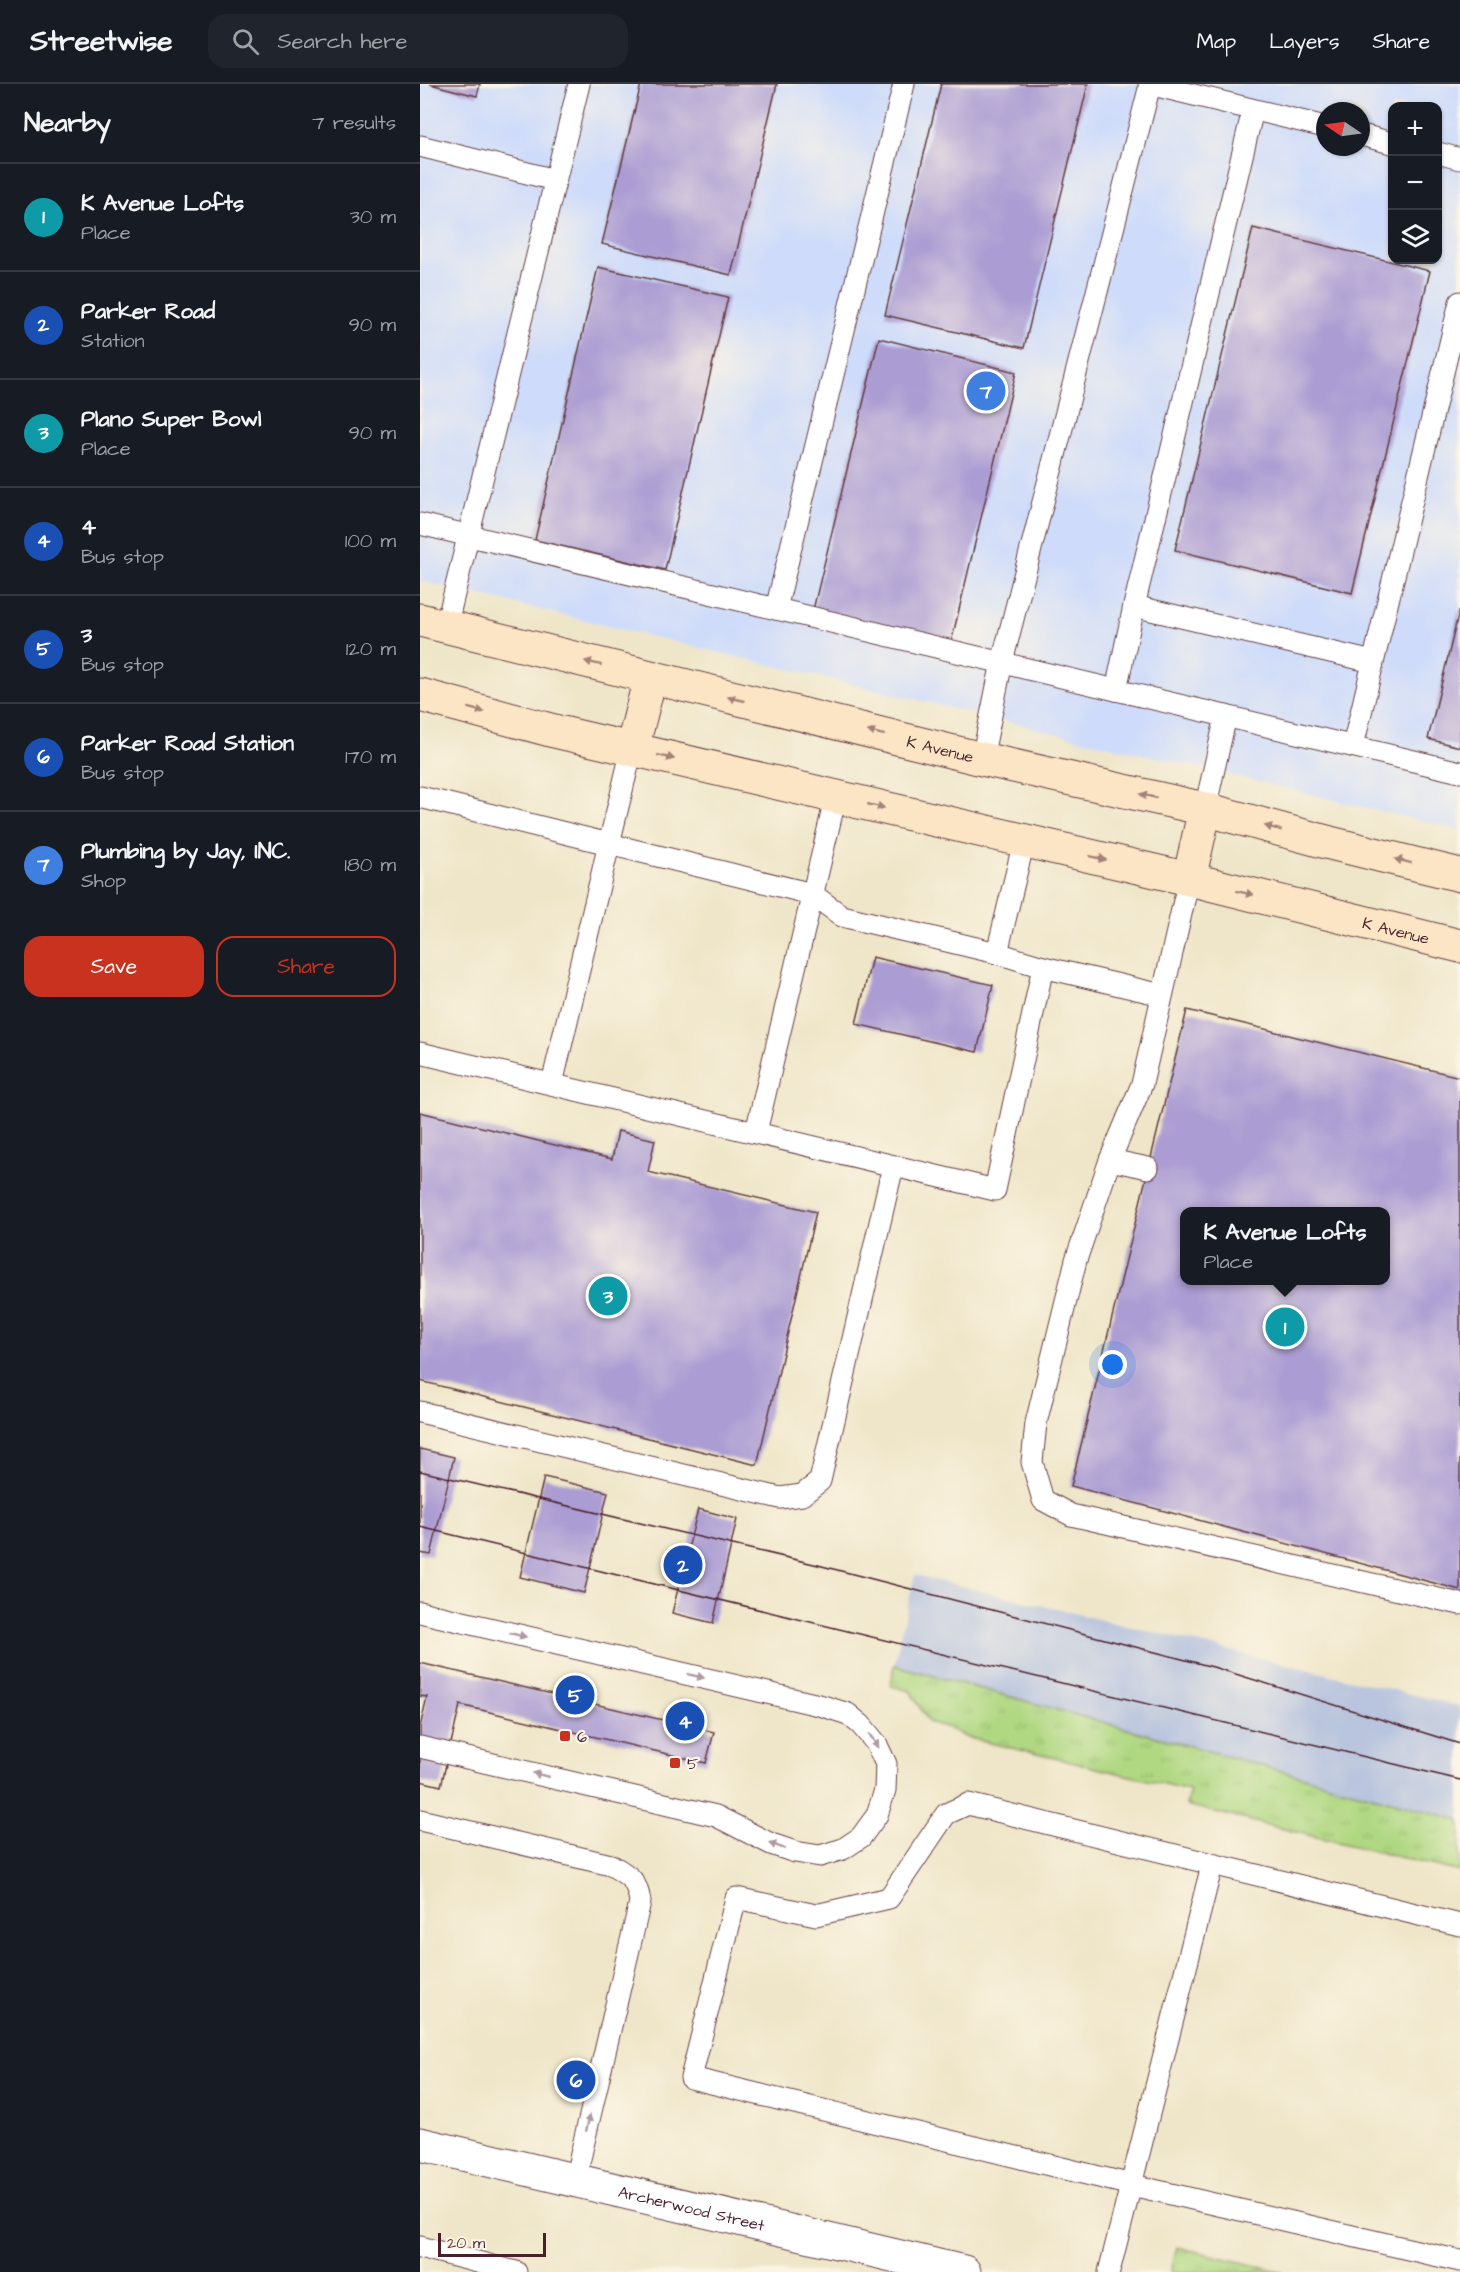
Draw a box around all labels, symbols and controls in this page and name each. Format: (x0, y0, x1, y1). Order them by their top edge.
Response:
search box (208, 14, 628, 68)
text: Streetwise (30, 22, 172, 61)
icon: search (229, 25, 262, 58)
text: Search here (277, 26, 407, 57)
text: Map (1196, 27, 1236, 56)
text: Layers (1269, 27, 1339, 56)
text: Share (1372, 27, 1430, 56)
north arrow (1316, 102, 1370, 156)
map controls (1388, 102, 1442, 264)
button: + (1388, 102, 1442, 156)
text: Nearby (24, 105, 111, 141)
text: 7 results (312, 109, 396, 137)
button: − (1388, 156, 1442, 210)
text: K Avenue Lofts (81, 188, 244, 219)
text: 1 (42, 203, 45, 231)
text: 30 m (350, 203, 396, 231)
button: layers (1388, 210, 1442, 264)
text: Place (81, 219, 131, 247)
text: Parker Road (81, 296, 215, 327)
text: 2 (38, 311, 49, 339)
text: 90 m (348, 311, 396, 339)
text: Station (81, 327, 144, 355)
pin: 7 (966, 368, 1006, 414)
text: Plano Super Bowl (81, 404, 262, 435)
text: 3 (38, 419, 49, 447)
text: 90 m (348, 419, 396, 447)
text: Place (81, 435, 131, 463)
text: 4 (81, 512, 96, 543)
text: 4 (37, 527, 50, 555)
text: 100 m (345, 527, 396, 555)
text: Bus stop (81, 543, 164, 571)
text: 3 (81, 620, 92, 651)
text: 5 (36, 635, 51, 663)
text: 120 m (346, 635, 396, 663)
text: Bus stop (81, 651, 164, 679)
one-way arrow (584, 658, 602, 668)
one-way arrow (727, 693, 745, 703)
one-way arrow (468, 706, 486, 715)
one-way arrow (867, 727, 885, 737)
text: Parker Road Station (81, 728, 294, 759)
street label: K Avenue (904, 731, 976, 769)
text: 6 (37, 743, 50, 771)
text: 170 m (345, 743, 396, 771)
one-way arrow (657, 752, 675, 762)
text: Bus stop (81, 759, 164, 787)
one-way arrow (1138, 791, 1157, 800)
one-way arrow (867, 801, 885, 811)
one-way arrow (1264, 822, 1283, 832)
text: Plumbing by Jay, INC. (81, 836, 290, 867)
text: 7 (37, 851, 50, 879)
text: 180 m (344, 851, 396, 879)
one-way arrow (1088, 854, 1107, 863)
one-way arrow (1394, 855, 1412, 865)
text: Shop (81, 867, 126, 895)
one-way arrow (1236, 888, 1255, 898)
street label: K Avenue (1360, 912, 1432, 950)
button: Save (24, 936, 204, 997)
button: Share (216, 936, 396, 997)
popup (1180, 1207, 1390, 1285)
text: K Avenue Lofts (1203, 1217, 1367, 1248)
text: Place (1203, 1248, 1253, 1276)
pin: 3 (588, 1274, 627, 1318)
pin: 1 (1266, 1304, 1304, 1350)
your location (1098, 1350, 1127, 1379)
pin: 2 (664, 1542, 702, 1588)
one-way arrow (508, 1630, 527, 1640)
pin: 5 (556, 1672, 594, 1718)
one-way arrow (687, 1672, 705, 1682)
pin: 4 (666, 1698, 704, 1744)
place label: 6 (577, 1726, 587, 1748)
marker: 6 (558, 1729, 572, 1743)
one-way arrow (868, 1733, 880, 1749)
place label: 5 (687, 1753, 699, 1775)
marker: 5 (668, 1756, 682, 1770)
one-way arrow (531, 1770, 550, 1779)
one-way arrow (768, 1840, 786, 1850)
pin: 6 (556, 2058, 596, 2102)
one-way arrow (584, 2113, 594, 2132)
street label: Archerwood Street (616, 2181, 767, 2237)
scale bar (438, 2230, 546, 2258)
text: 20 m (447, 2232, 485, 2254)

